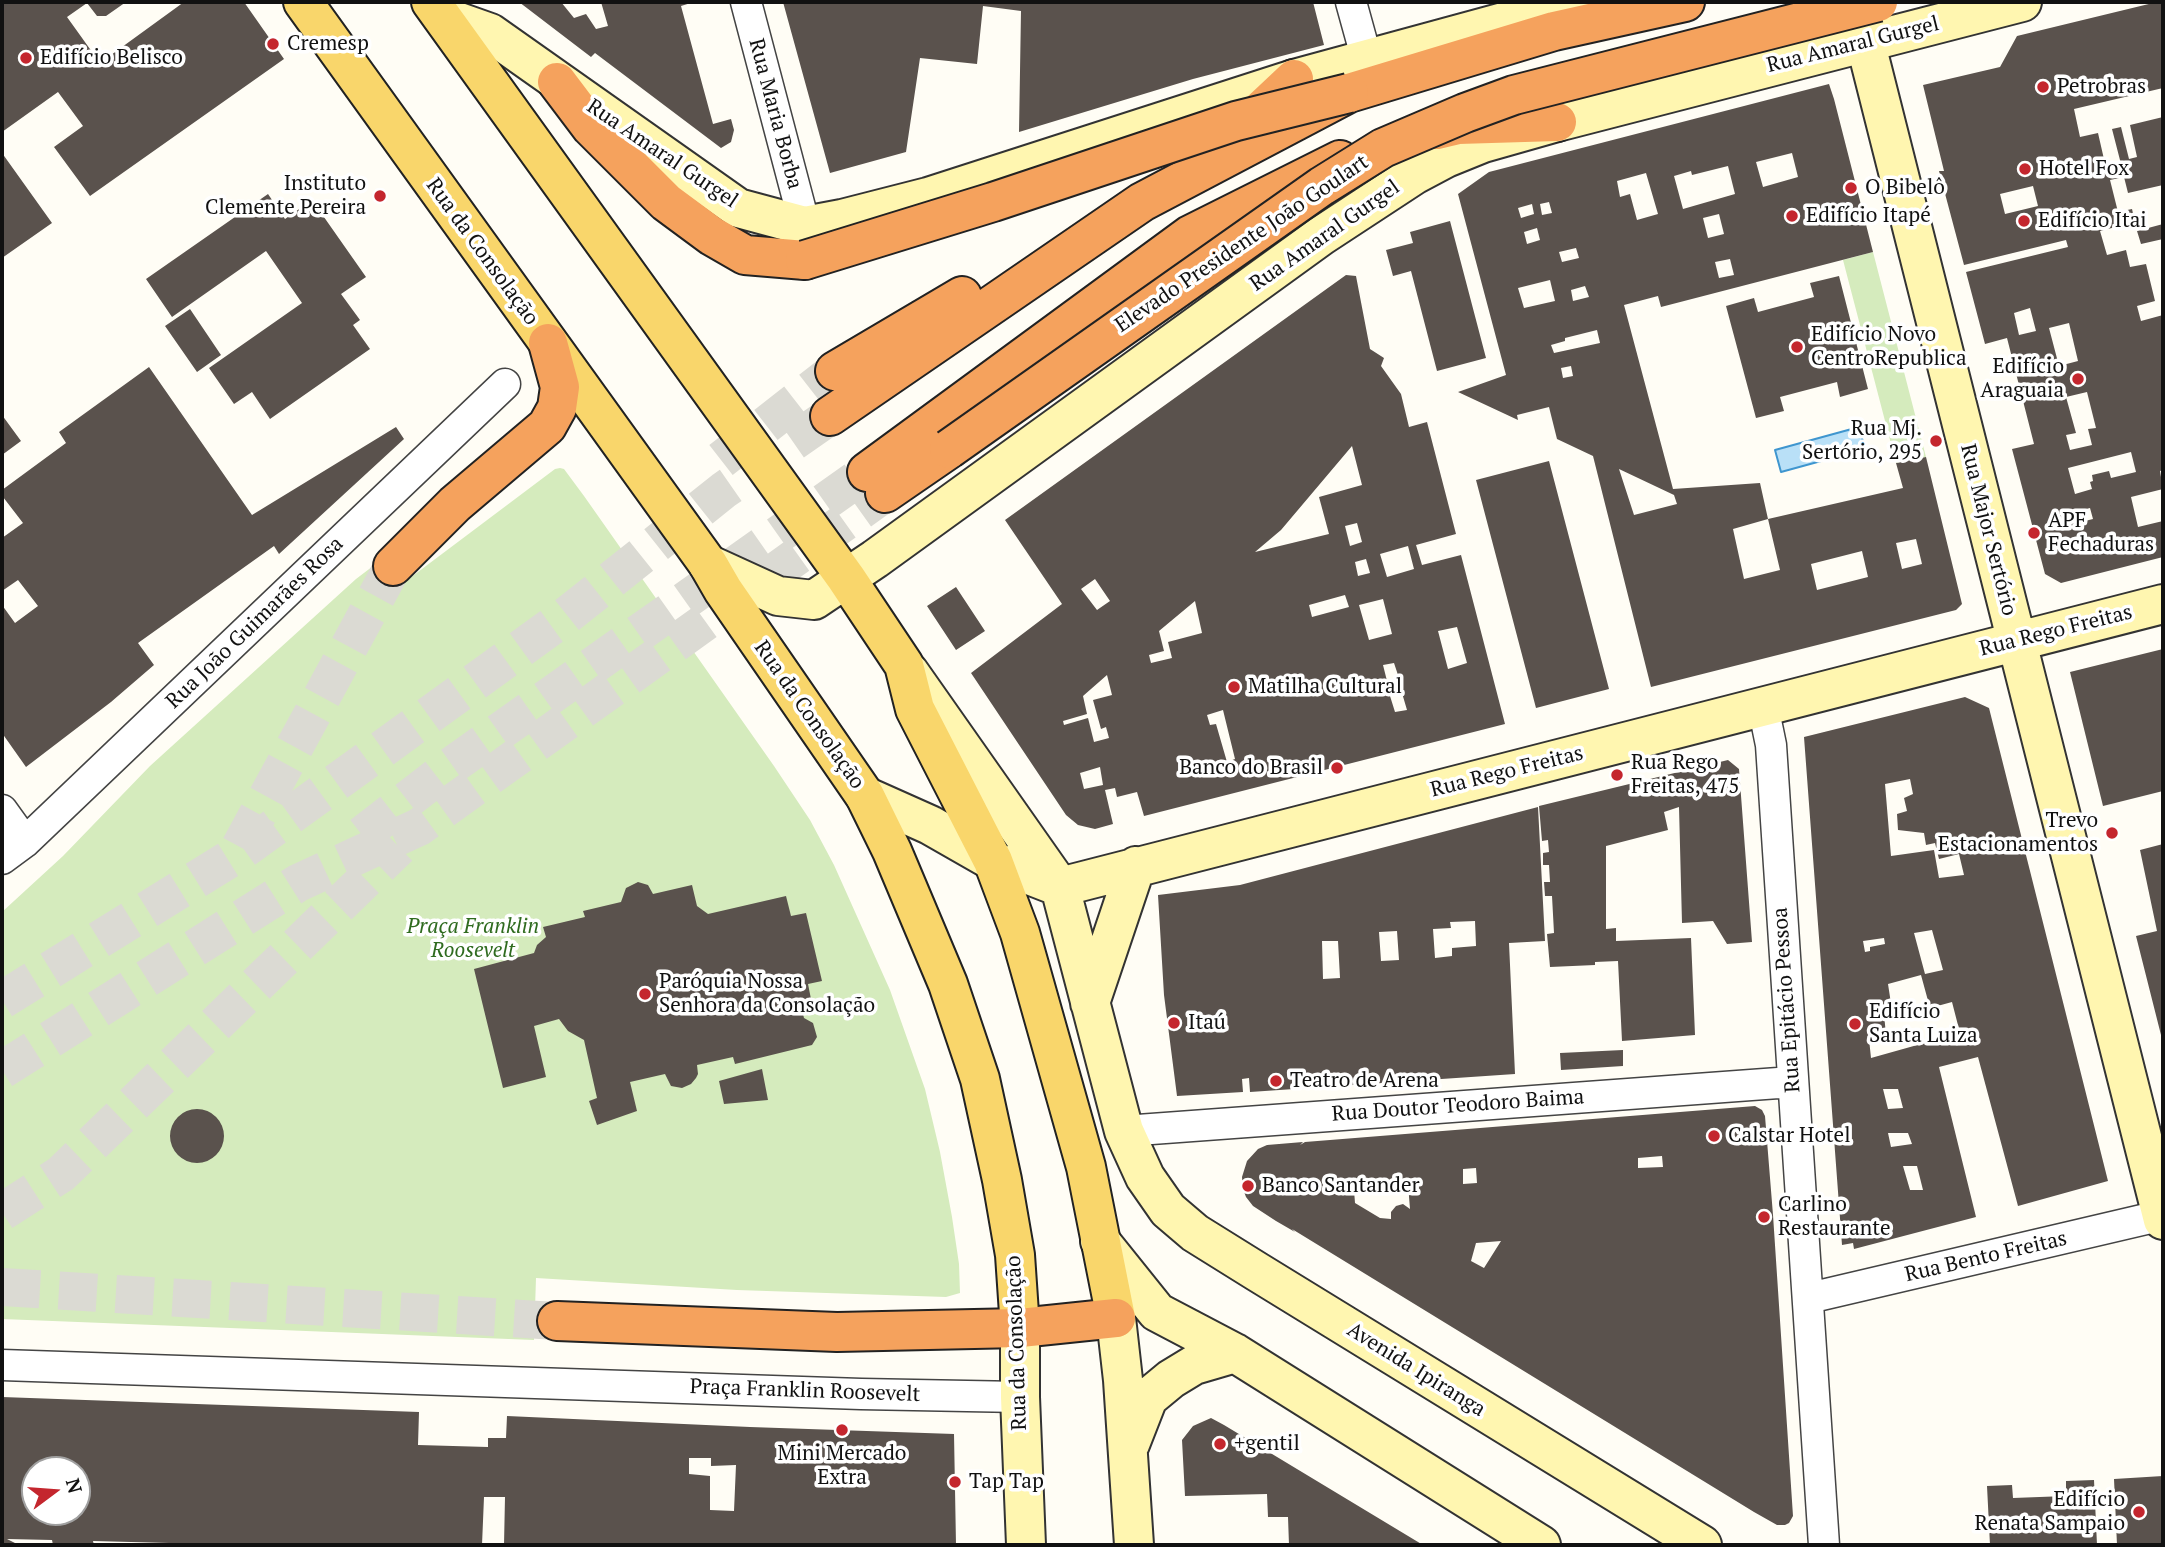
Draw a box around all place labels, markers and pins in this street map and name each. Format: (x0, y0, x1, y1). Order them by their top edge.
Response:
place label: Cremesp (287, 31, 369, 57)
marker: Cremesp (265, 36, 281, 52)
place label: Edifício Belisco (40, 45, 183, 71)
marker: Edifício Belisco (18, 50, 34, 66)
place label: Petrobras (2057, 74, 2146, 100)
marker: Petrobras (2035, 79, 2051, 95)
place label: Hotel Fox (2039, 156, 2129, 182)
marker: Hotel Fox (2017, 161, 2033, 177)
place label: Instituto Clemente Pereira (205, 171, 366, 221)
place label: O Bibelô (1865, 175, 1945, 201)
marker: O Bibelô (1843, 180, 1859, 196)
marker: Instituto Clemente Pereira (372, 188, 388, 204)
place label: Edifício Itapé (1806, 203, 1931, 229)
marker: Edifício Itapé (1784, 208, 1800, 224)
place label: Edifício Itai (2038, 208, 2147, 234)
marker: Edifício Itai (2016, 213, 2032, 229)
place label: Edifício Novo CentroRepublica (1811, 322, 1966, 372)
marker: Edifício Novo CentroRepublica (1789, 339, 1805, 355)
place label: Edifício Araguaia (1980, 354, 2064, 404)
marker: Edifício Araguaia (2070, 371, 2086, 387)
place label: Rua Mj. Sertório, 295 (1802, 416, 1922, 466)
marker: Rua Mj. Sertório, 295 (1928, 433, 1944, 449)
place label: APF Fechaduras (2048, 508, 2154, 558)
marker: APF Fechaduras (2026, 525, 2042, 541)
place label: Matilha Cultural (1248, 674, 1402, 700)
marker: Matilha Cultural (1226, 679, 1242, 695)
place label: Rua Rego Freitas, 475 (1631, 750, 1739, 800)
place label: Banco do Brasil (1179, 755, 1323, 781)
marker: Banco do Brasil (1329, 760, 1345, 776)
marker: Rua Rego Freitas, 475 (1609, 767, 1625, 783)
place label: Trevo Estacionamentos (1938, 808, 2098, 858)
marker: Trevo Estacionamentos (2104, 825, 2120, 841)
place label: Paróquia Nossa Senhora da Consolação (659, 969, 875, 1019)
marker: Paróquia Nossa Senhora da Consolação (637, 986, 653, 1002)
place label: Edifício Santa Luiza (1869, 999, 1978, 1049)
place label: Itaú (1188, 1010, 1226, 1036)
marker: Itaú (1166, 1015, 1182, 1031)
marker: Edifício Santa Luiza (1847, 1016, 1863, 1032)
place label: Teatro de Arena (1290, 1068, 1439, 1094)
marker: Teatro de Arena (1268, 1073, 1284, 1089)
place label: Calstar Hotel (1728, 1123, 1850, 1149)
marker: Calstar Hotel (1706, 1128, 1722, 1144)
place label: Banco Santander (1262, 1173, 1420, 1199)
marker: Banco Santander (1240, 1178, 1256, 1194)
place label: Carlino Restaurante (1778, 1192, 1891, 1242)
marker: Carlino Restaurante (1756, 1209, 1772, 1225)
marker: Mini Mercado Extra (834, 1422, 850, 1438)
place label: +gentil (1234, 1431, 1300, 1457)
marker: +gentil (1212, 1436, 1228, 1452)
place label: Mini Mercado Extra (778, 1441, 906, 1491)
place label: Tap Tap (969, 1469, 1044, 1495)
marker: Tap Tap (947, 1474, 963, 1490)
place label: Edifício Renata Sampaio (1974, 1487, 2125, 1537)
marker: Edifício Renata Sampaio (2131, 1504, 2147, 1520)

